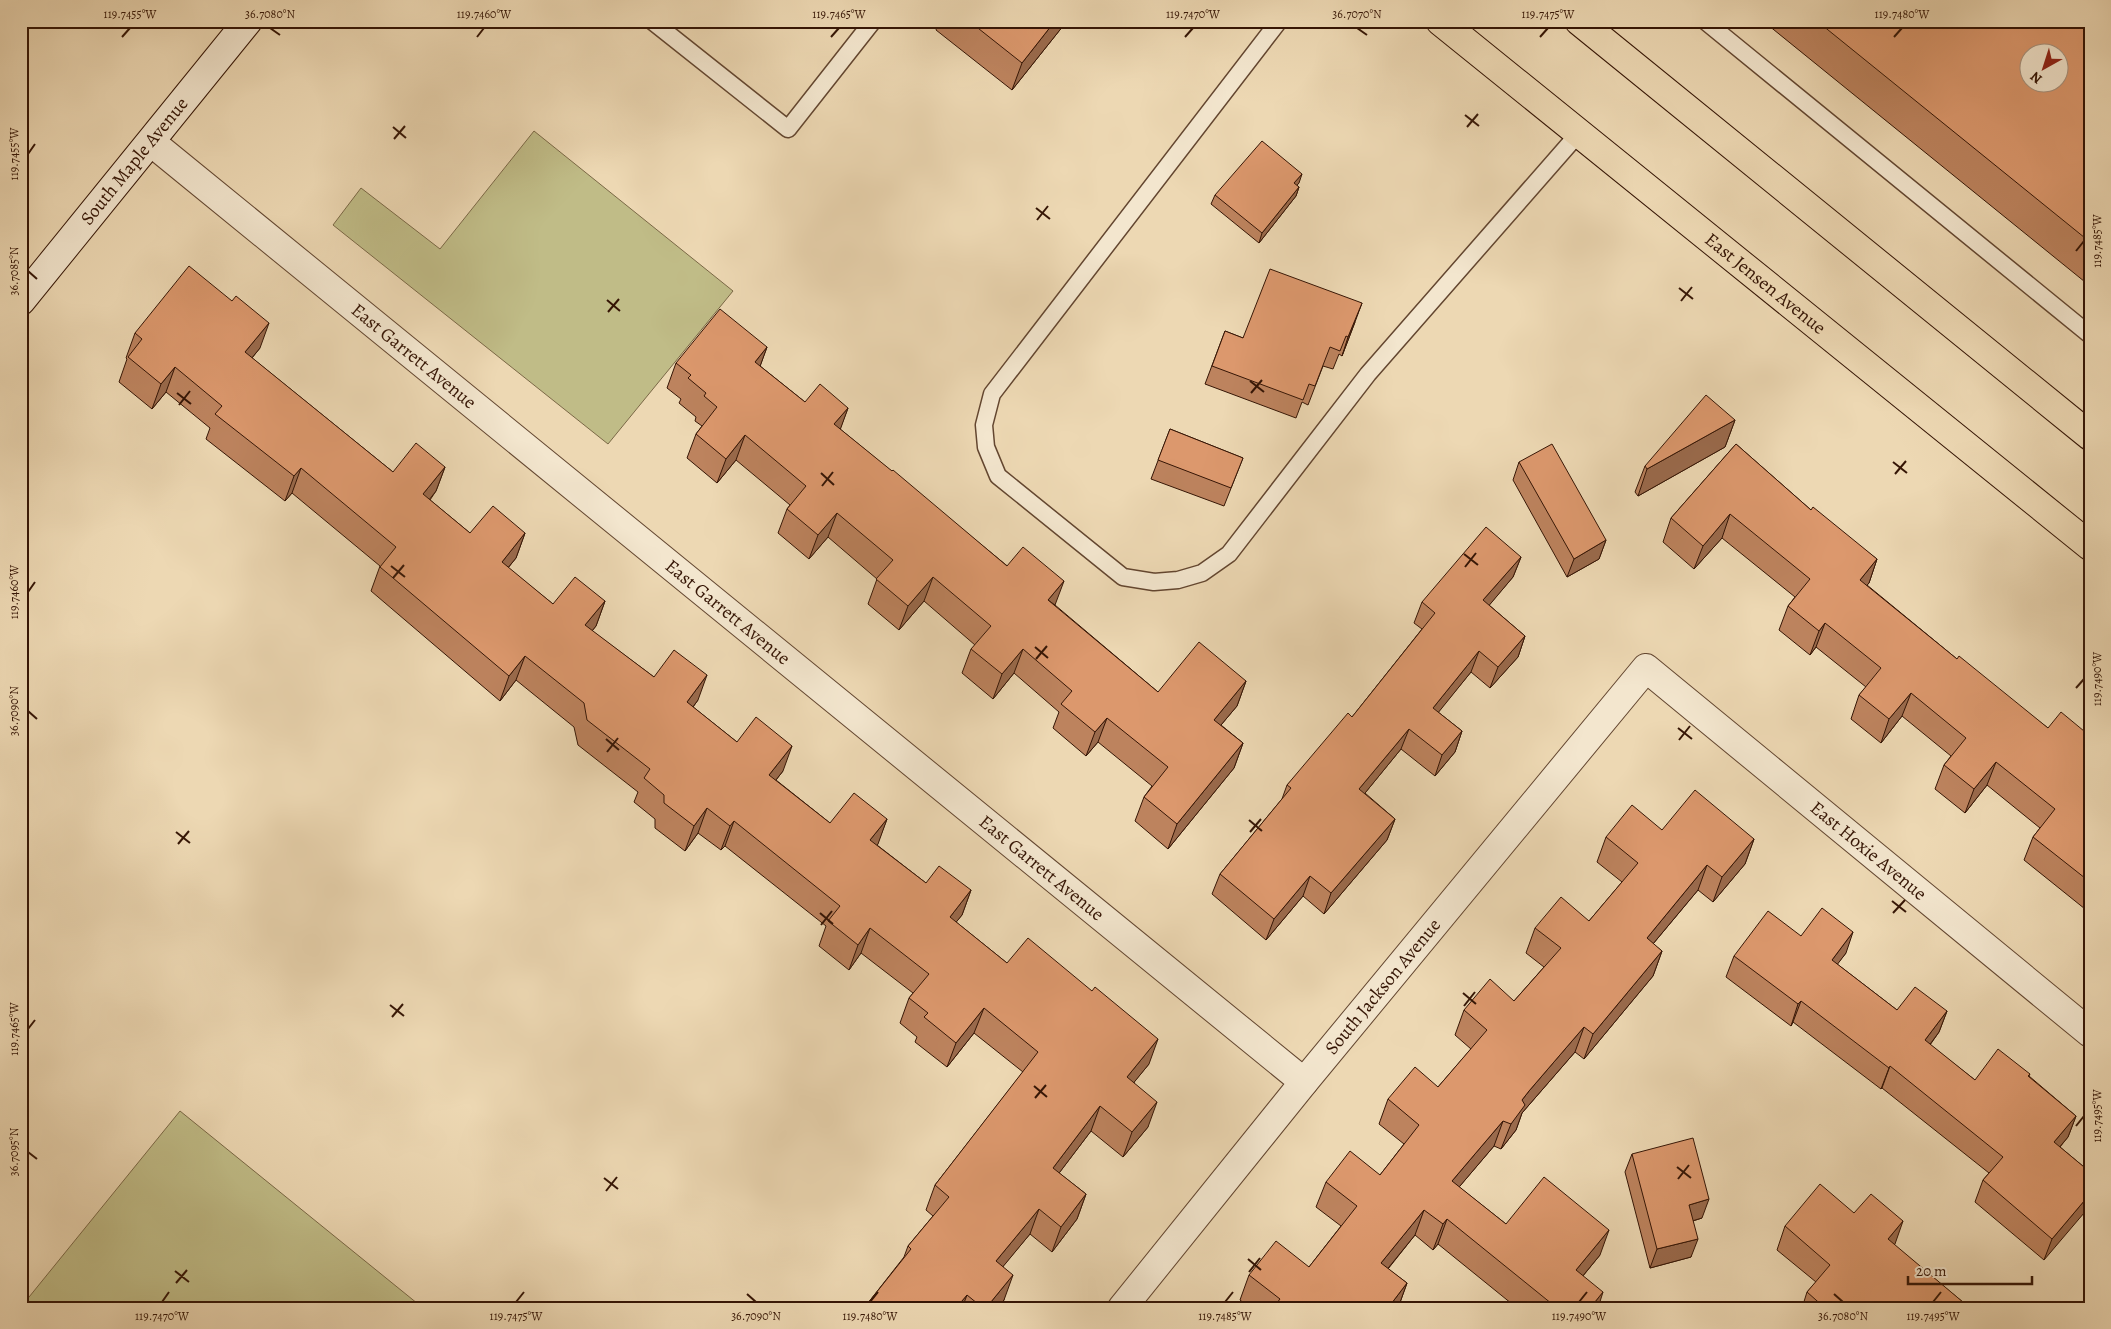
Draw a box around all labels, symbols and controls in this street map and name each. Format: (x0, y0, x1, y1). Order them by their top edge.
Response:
text: 119.7455°W (104, 6, 157, 22)
text: 36.7080°N (245, 6, 295, 22)
text: 119.7460°W (457, 6, 512, 22)
text: 119.7465°W (812, 6, 866, 22)
text: 119.7470°W (1166, 6, 1221, 22)
text: 36.7070°N (1332, 6, 1382, 22)
text: 119.7475°W (1522, 6, 1575, 22)
text: 119.7480°W (1875, 6, 1930, 22)
north arrow (2018, 42, 2068, 92)
text: N (2026, 67, 2046, 88)
street label: South Maple Avenue (75, 92, 194, 231)
text: 119.7455°W (6, 127, 22, 180)
text: 119.7485°W (2089, 213, 2105, 268)
street label: East Jensen Avenue (1699, 227, 1831, 340)
text: 36.7085°N (6, 246, 22, 295)
street label: East Garrett Avenue (346, 297, 482, 415)
street label: East Garrett Avenue (660, 553, 796, 671)
text: 119.7460°W (6, 564, 22, 619)
text: 119.7490°W (2089, 651, 2105, 706)
text: 36.7090°N (6, 686, 22, 736)
street label: East Hoxie Avenue (1805, 795, 1932, 906)
street label: East Garrett Avenue (973, 809, 1110, 927)
street label: South Jackson Avenue (1319, 913, 1447, 1060)
text: 119.7465°W (6, 1002, 22, 1056)
text: 119.7495°W (2089, 1089, 2105, 1143)
text: 36.7095°N (6, 1127, 22, 1176)
scale bar (1908, 1254, 2032, 1286)
text: 20 m (1916, 1261, 1947, 1281)
text: 119.7470°W (135, 1308, 190, 1324)
text: 119.7475°W (490, 1308, 543, 1324)
text: 36.7090°N (731, 1308, 781, 1324)
text: 119.7480°W (843, 1308, 898, 1324)
text: 119.7485°W (1198, 1308, 1253, 1324)
text: 119.7490°W (1552, 1308, 1607, 1324)
text: 36.7080°N (1818, 1308, 1868, 1324)
text: 119.7495°W (1906, 1308, 1960, 1324)

